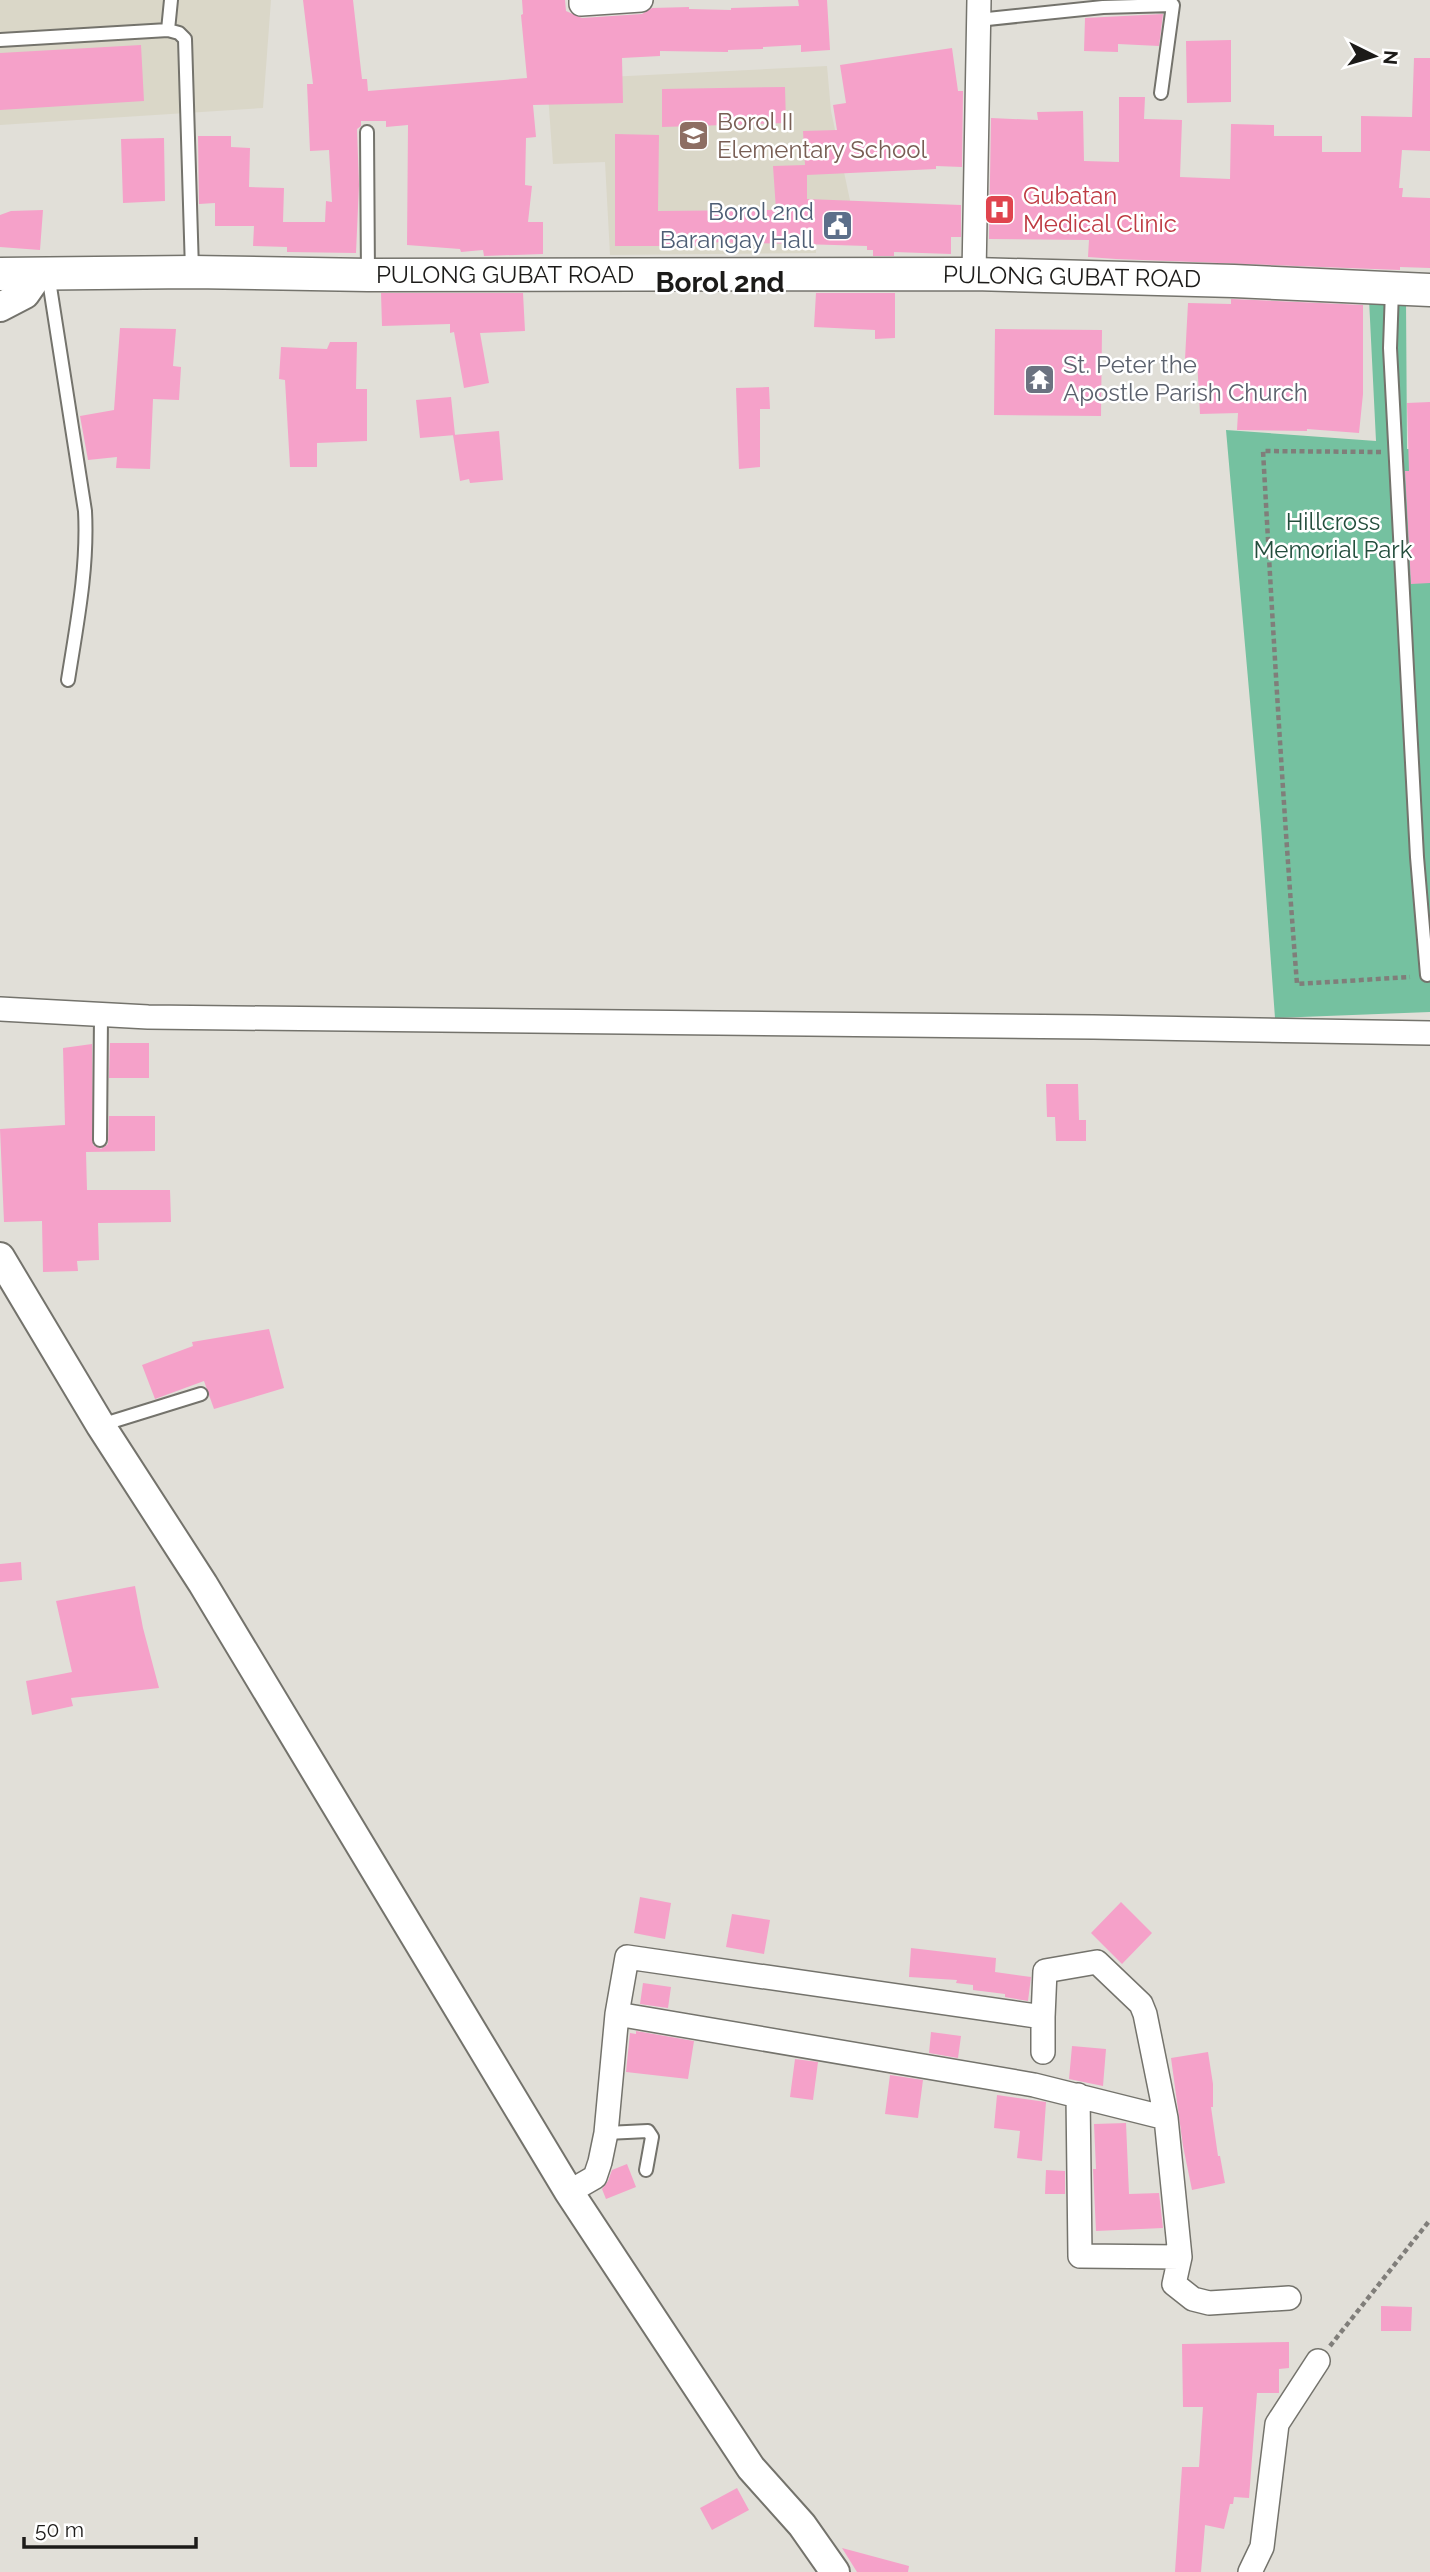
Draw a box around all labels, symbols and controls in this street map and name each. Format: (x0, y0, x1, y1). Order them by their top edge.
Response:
north arrow (1339, 21, 1409, 91)
text: N (1379, 49, 1403, 66)
place label: Borol II Elementary School (717, 107, 928, 164)
school or university icon: Borol II Elementary School (677, 119, 711, 153)
place label: Gubatan Medical Clinic (1023, 181, 1177, 238)
hospital icon: Gubatan Medical Clinic (983, 193, 1017, 227)
place label: Borol 2nd Barangay Hall (660, 197, 814, 254)
public building icon: Borol 2nd Barangay Hall (820, 209, 854, 243)
street label: PULONG GUBAT ROAD (376, 260, 634, 289)
street label: PULONG GUBAT ROAD (943, 260, 1201, 293)
district label: Borol 2nd (655, 266, 785, 299)
place label: St. Peter the Apostle Parish Church (1063, 350, 1308, 407)
temple icon: St. Peter the Apostle Parish Church (1023, 362, 1057, 396)
park label: Hillcross Memorial Park (1254, 507, 1413, 564)
scale bar (24, 2506, 196, 2550)
text: 50 m (35, 2517, 84, 2542)

